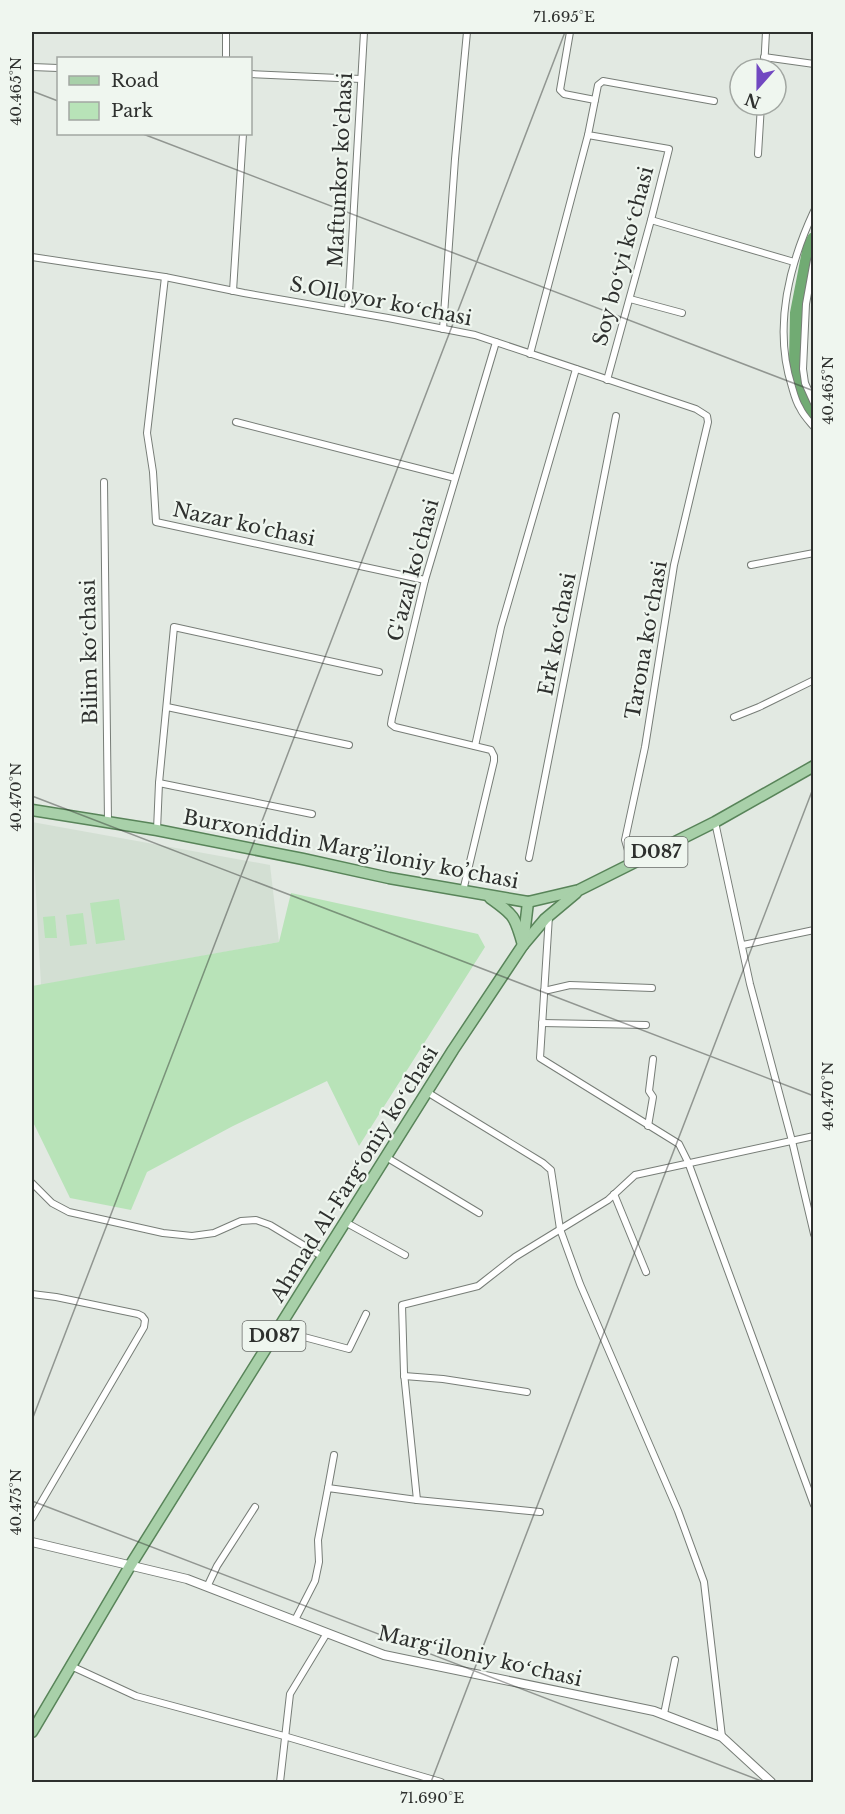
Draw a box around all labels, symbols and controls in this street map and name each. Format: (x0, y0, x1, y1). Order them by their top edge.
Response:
text: 71.695°E (533, 7, 595, 26)
text: 40.465°N (6, 57, 25, 125)
legend (57, 57, 252, 135)
north arrow (728, 57, 788, 117)
text: Road (111, 70, 159, 92)
street label: Maftunkor ko'chasi (323, 72, 357, 268)
text: N (742, 89, 763, 113)
text: Park (111, 100, 153, 122)
street label: Soy boʻyi koʻchasi (588, 164, 659, 348)
street label: S.Olloyor koʻchasi (288, 272, 474, 330)
text: 40.465°N (818, 356, 837, 424)
street label: G'azal ko'chasi (382, 496, 444, 644)
street label: Nazar ko'chasi (171, 497, 318, 551)
street label: Tarona koʻchasi (620, 559, 672, 721)
street label: Erk koʻchasi (533, 570, 581, 697)
street label: Bilim koʻchasi (76, 579, 102, 725)
text: 40.470°N (6, 763, 25, 831)
street label: Burxoniddin Marg’iloniy ko’chasi (181, 805, 521, 893)
road number: D087 (624, 837, 688, 867)
street label: Ahmad Al-Fargʻoniy koʻchasi (264, 1041, 443, 1307)
text: 40.470°N (818, 1062, 837, 1130)
road number: D087 (242, 1321, 306, 1351)
text: 40.475°N (6, 1469, 25, 1535)
street label: Margʻiloniy koʻchasi (376, 1621, 585, 1691)
text: 71.690°E (400, 1788, 464, 1807)

